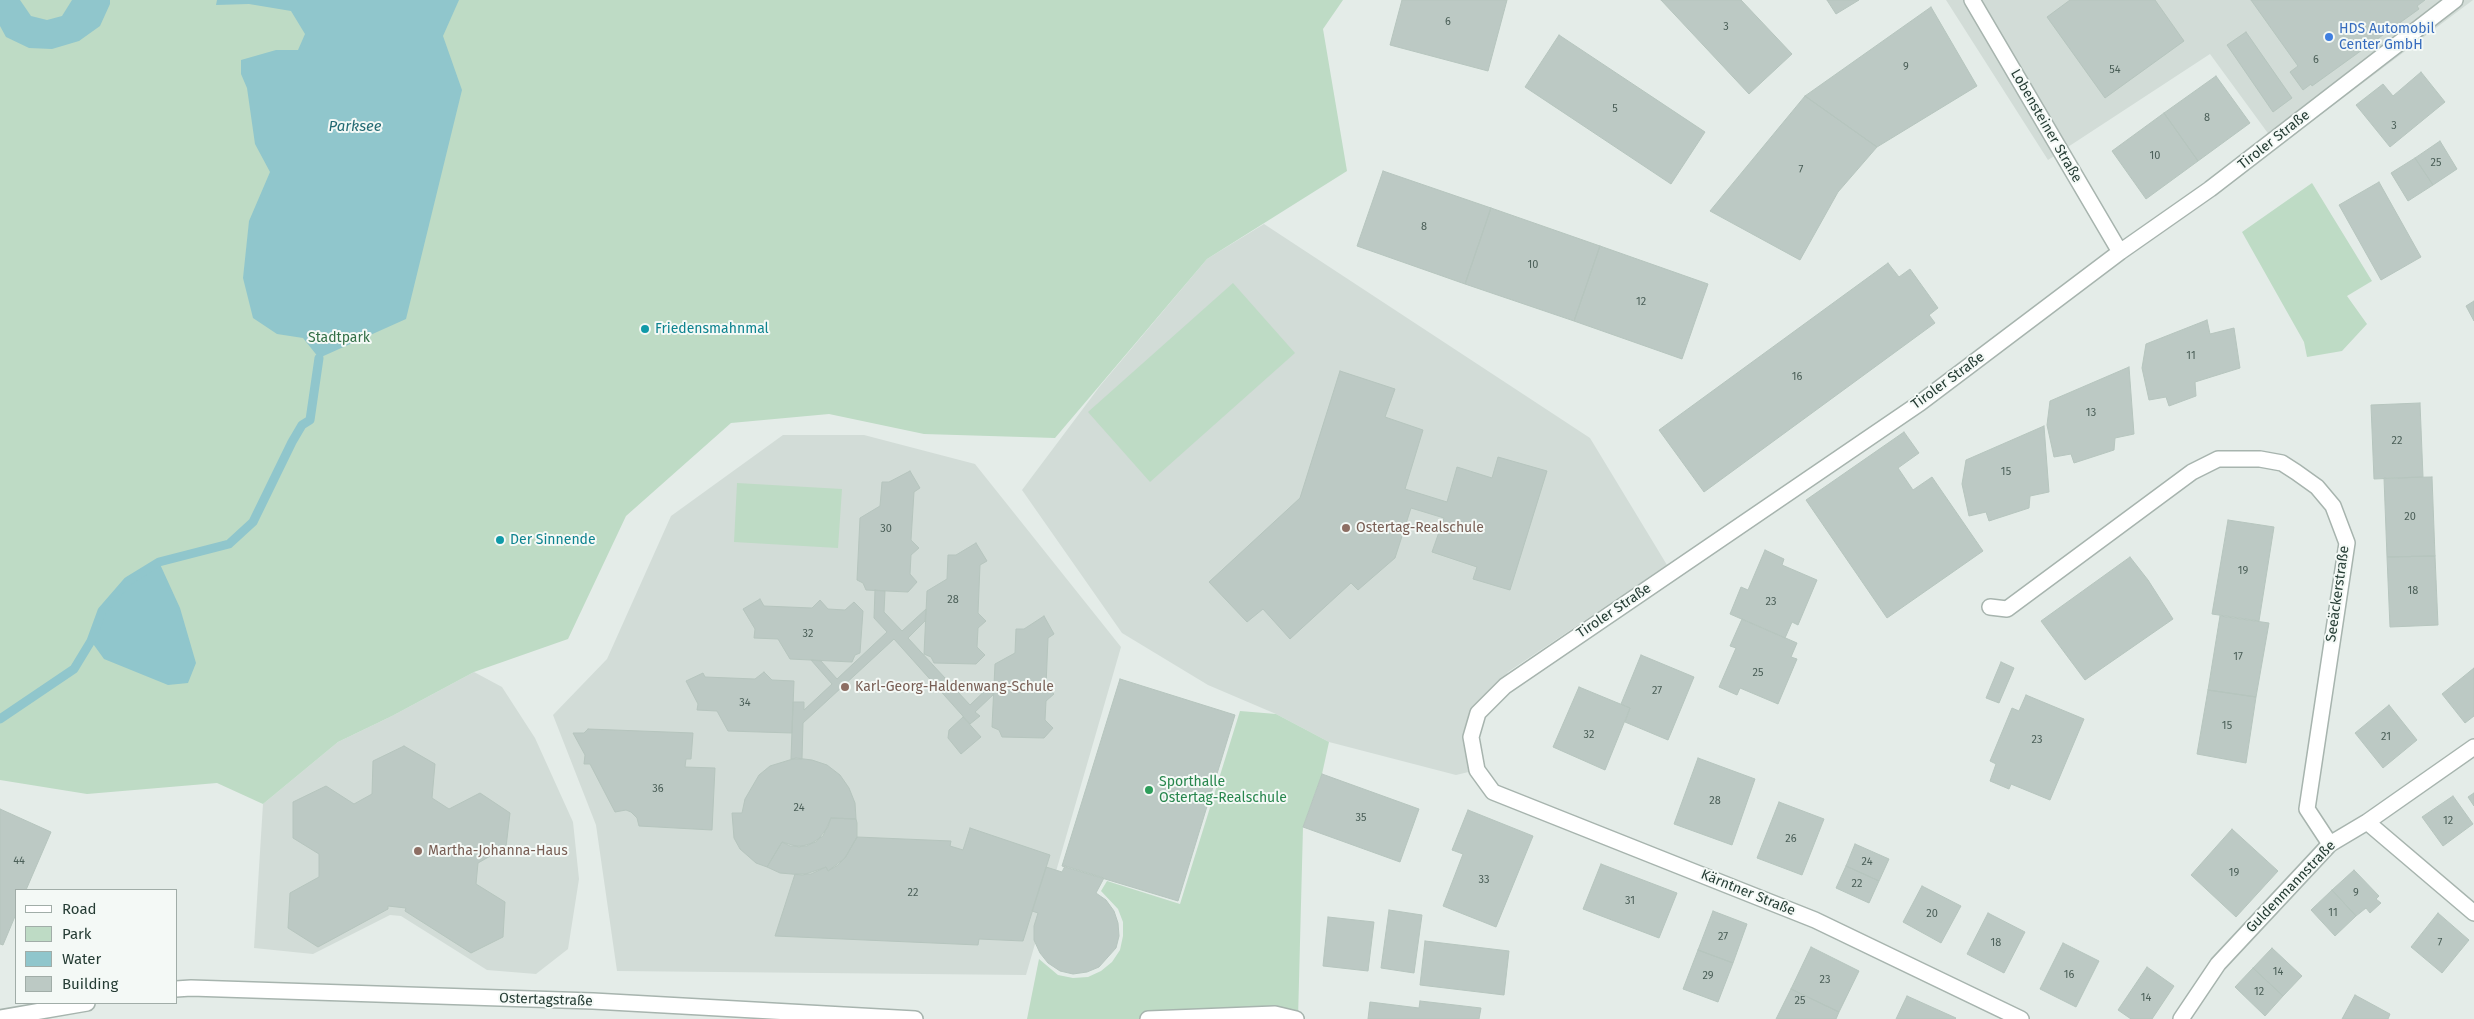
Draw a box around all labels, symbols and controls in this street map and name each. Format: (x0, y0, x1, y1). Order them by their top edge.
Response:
house number: 6 (1445, 15, 1451, 29)
house number: 3 (1723, 20, 1729, 34)
place label: HDS Automobil Center GmbH (2339, 21, 2435, 54)
marker: HDS Automobil Center GmbH (2323, 31, 2335, 43)
house number: 6 (2313, 53, 2319, 67)
house number: 9 (1903, 60, 1909, 74)
house number: 54 (2109, 63, 2121, 77)
street label: Lobensteiner Straße (2007, 66, 2085, 186)
house number: 5 (1612, 102, 1618, 116)
street label: Tiroler Straße (2235, 107, 2313, 173)
house number: 8 (2204, 111, 2210, 125)
water label: Parksee (329, 118, 381, 136)
house number: 3 (2391, 119, 2397, 133)
house number: 10 (2150, 149, 2160, 163)
house number: 25 (2431, 156, 2441, 170)
house number: 7 (1799, 163, 1803, 177)
house number: 8 (1421, 220, 1427, 234)
house number: 10 (1528, 258, 1538, 272)
house number: 12 (1636, 295, 1646, 309)
place label: Friedensmahnmal (655, 321, 769, 337)
marker: Friedensmahnmal (639, 323, 651, 335)
park label: Stadtpark (308, 330, 370, 346)
street label: Tiroler Straße (1908, 349, 1988, 413)
house number: 11 (2186, 349, 2196, 363)
house number: 16 (1792, 370, 1802, 384)
house number: 13 (2086, 406, 2096, 420)
house number: 22 (2392, 434, 2402, 448)
house number: 15 (2001, 465, 2011, 479)
house number: 20 (2404, 510, 2416, 524)
place label: Ostertag-Realschule (1356, 520, 1484, 536)
house number: 30 (880, 522, 892, 536)
marker: Ostertag-Realschule (1340, 522, 1352, 534)
place label: Der Sinnende (510, 532, 596, 548)
marker: Der Sinnende (494, 534, 506, 546)
street label: Seeäckerstraße (2323, 545, 2353, 643)
house number: 19 (2238, 564, 2248, 578)
street label: Tiroler Straße (1574, 580, 1654, 642)
house number: 18 (2408, 584, 2418, 598)
house number: 28 (947, 593, 959, 607)
house number: 23 (1766, 595, 1776, 609)
house number: 32 (803, 627, 813, 641)
house number: 17 (2233, 650, 2243, 664)
house number: 25 (1753, 666, 1763, 680)
place label: Karl-Georg-Haldenwang-Schule (855, 679, 1054, 695)
marker: Karl-Georg-Haldenwang-Schule (839, 681, 851, 693)
house number: 27 (1652, 684, 1662, 698)
house number: 34 (739, 696, 751, 710)
house number: 15 (2222, 719, 2232, 733)
house number: 32 (1584, 728, 1594, 742)
house number: 21 (2381, 730, 2391, 744)
house number: 23 (2032, 733, 2042, 747)
place label: Sporthalle Ostertag-Realschule (1159, 774, 1287, 806)
house number: 36 (652, 782, 664, 796)
marker: Sporthalle Ostertag-Realschule (1143, 784, 1155, 796)
house number: 28 (1709, 794, 1721, 808)
house number: 24 (794, 801, 804, 815)
house number: 35 (1356, 811, 1366, 825)
house number: 12 (2443, 814, 2453, 828)
house number: 26 (1785, 832, 1797, 846)
street label: Guldenmannstraße (2243, 838, 2339, 936)
place label: Martha-Johanna-Haus (428, 843, 568, 859)
marker: Martha-Johanna-Haus (412, 845, 424, 857)
house number: 44 (13, 854, 25, 868)
house number: 24 (1862, 855, 1872, 869)
street label: Kärntner Straße (1698, 866, 1798, 920)
house number: 19 (2229, 866, 2239, 880)
house number: 33 (1479, 873, 1489, 887)
house number: 22 (1852, 877, 1862, 891)
house number: 22 (908, 886, 918, 900)
house number: 9 (2353, 886, 2359, 900)
legend (15, 889, 178, 1004)
house number: 31 (1625, 894, 1635, 908)
text: Road (62, 900, 97, 918)
house number: 11 (2328, 906, 2338, 920)
house number: 20 (1926, 907, 1938, 921)
text: Park (62, 925, 92, 943)
house number: 27 (1718, 930, 1728, 944)
house number: 18 (1991, 936, 2001, 950)
house number: 7 (2438, 936, 2442, 950)
text: Water (62, 950, 101, 968)
house number: 14 (2273, 965, 2283, 979)
house number: 16 (2064, 968, 2074, 982)
house number: 29 (1702, 969, 1714, 983)
house number: 23 (1820, 973, 1830, 987)
text: Building (62, 975, 118, 993)
house number: 12 (2254, 985, 2264, 999)
street label: Ostertagstraße (499, 990, 593, 1010)
house number: 14 (2141, 991, 2151, 1005)
house number: 25 (1795, 994, 1805, 1008)

